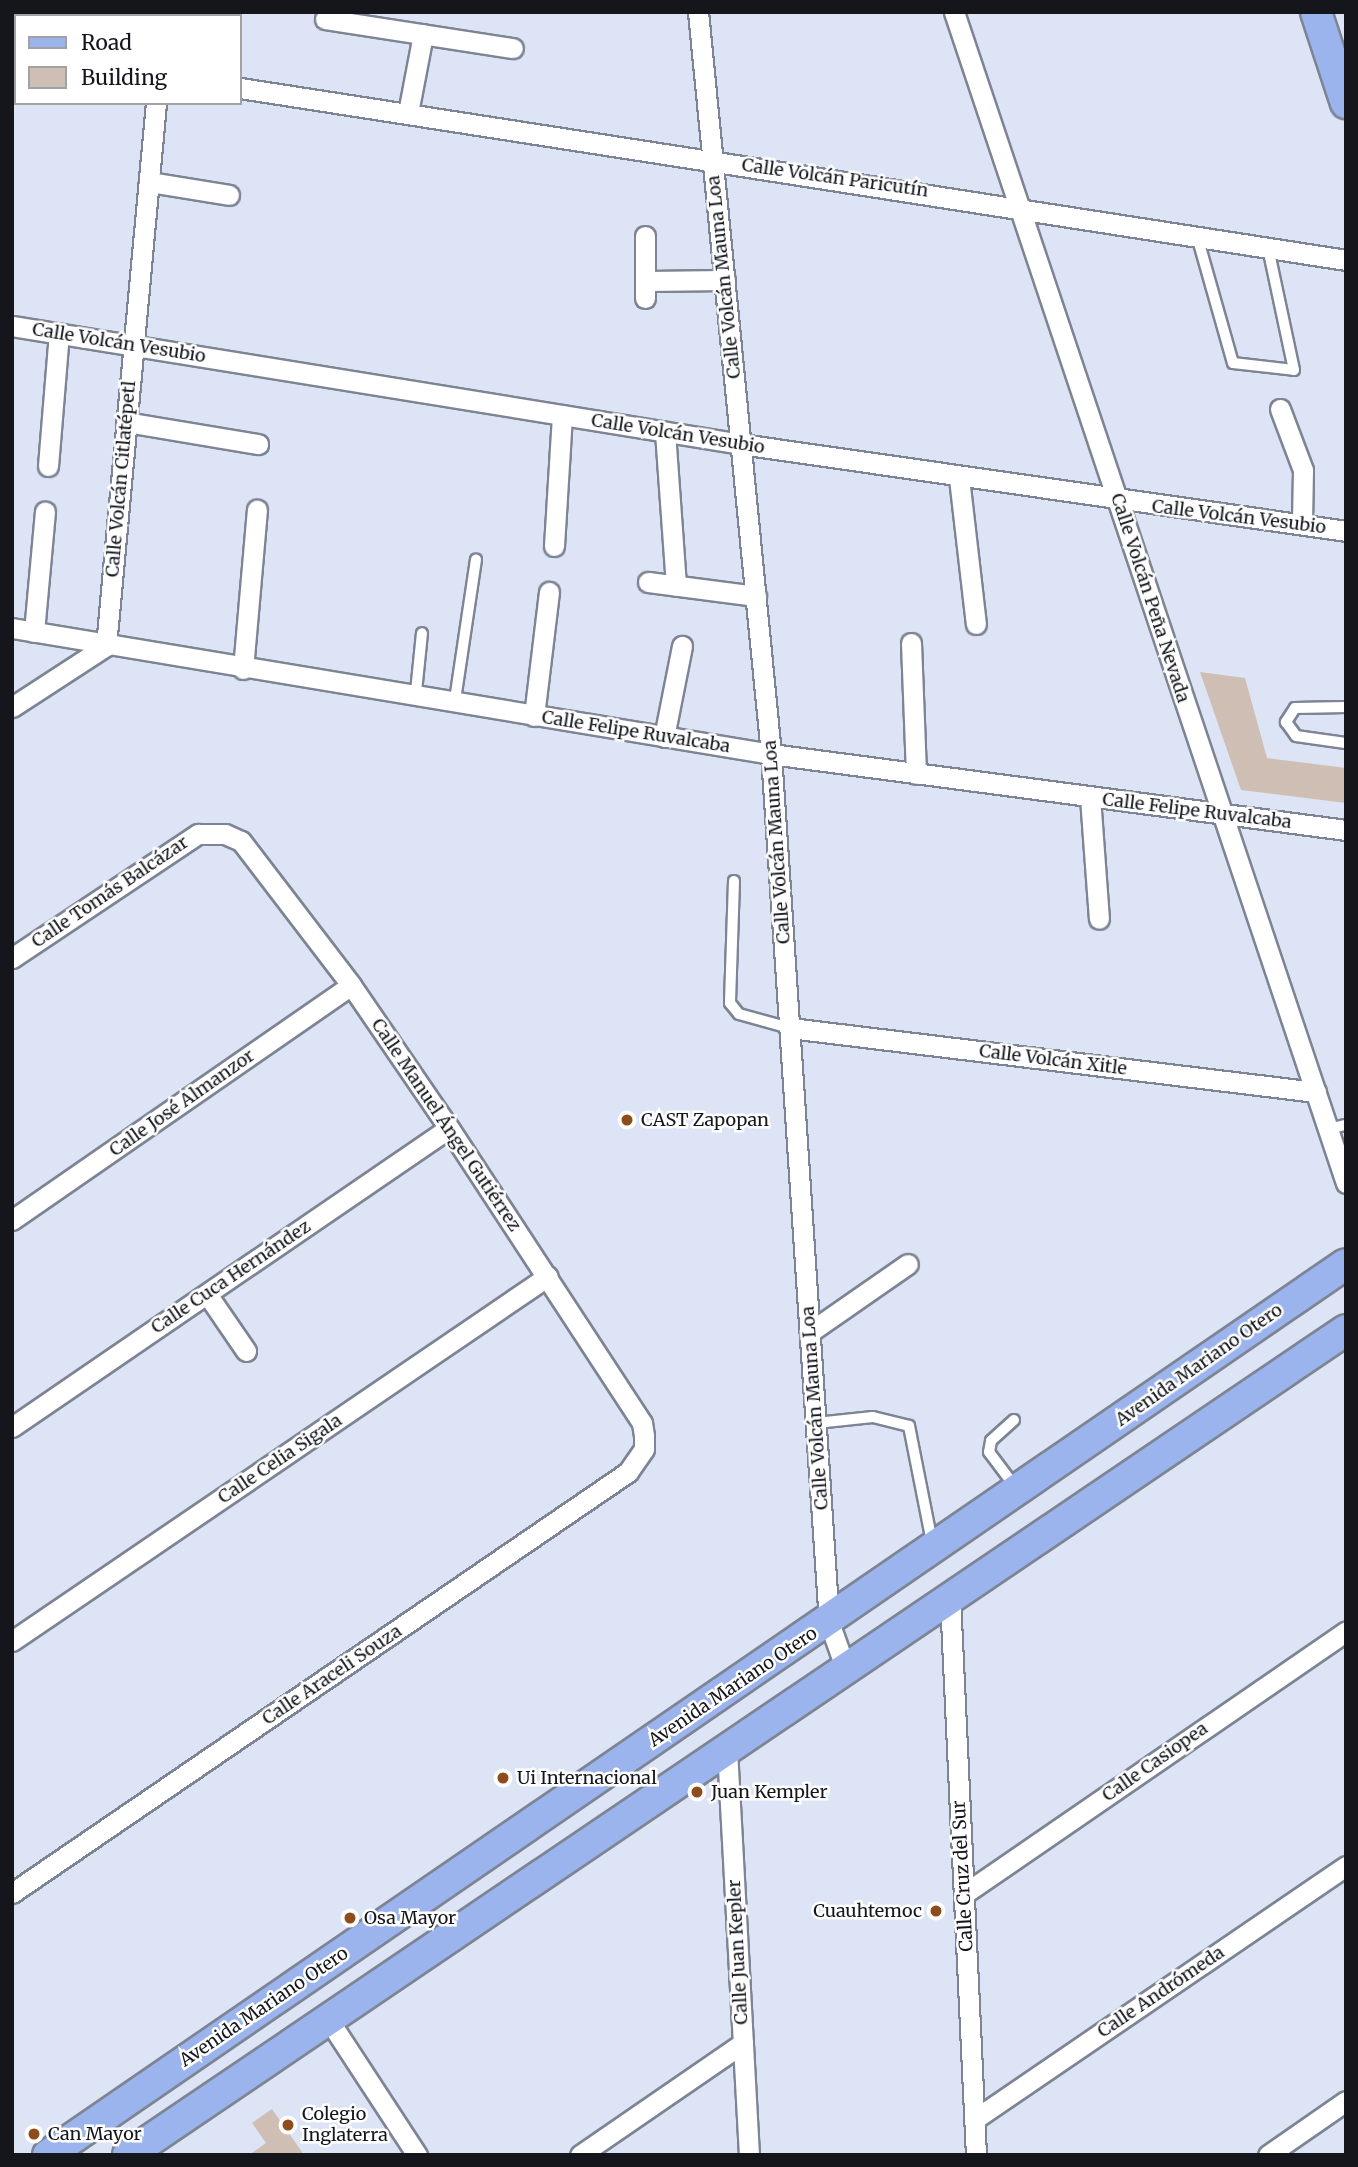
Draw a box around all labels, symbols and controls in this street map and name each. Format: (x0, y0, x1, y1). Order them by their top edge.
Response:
legend (14, 14, 242, 105)
text: Road (81, 29, 132, 56)
text: Building (81, 64, 167, 91)
street label: Calle Volcán Paricutín (740, 154, 930, 202)
street label: Calle Volcán Mauna Loa (703, 174, 745, 380)
street label: Calle Volcán Vesubio (31, 319, 207, 367)
street label: Calle Volcán Citlatépetl (102, 380, 140, 578)
street label: Calle Volcán Vesubio (590, 410, 766, 458)
street label: Calle Volcán Peña Nevada (1106, 491, 1194, 705)
street label: Calle Volcán Vesubio (1151, 496, 1327, 538)
street label: Calle Felipe Ruvalcaba (540, 706, 732, 758)
street label: Calle Volcán Mauna Loa (759, 739, 795, 945)
street label: Calle Felipe Ruvalcaba (1101, 789, 1293, 833)
street label: Calle Tomás Balcázar (28, 832, 192, 952)
street label: Calle Manuel Ángel Gutiérrez (367, 1015, 525, 1235)
street label: Calle Volcán Xitle (978, 1040, 1128, 1080)
street label: Calle José Almanzor (105, 1045, 259, 1161)
place label: CAST Zapopan (641, 1109, 769, 1131)
marker: CAST Zapopan (619, 1112, 635, 1128)
street label: Calle Cuca Hernández (147, 1216, 315, 1338)
street label: Avenida Mariano Otero (1111, 1299, 1287, 1431)
street label: Calle Volcán Mauna Loa (797, 1305, 833, 1511)
street label: Calle Celia Sigala (214, 1410, 346, 1508)
street label: Calle Araceli Souza (258, 1620, 406, 1730)
street label: Avenida Mariano Otero (645, 1622, 821, 1752)
street label: Calle Casiopea (1098, 1718, 1212, 1806)
place label: Ui Internacional (517, 1767, 657, 1789)
marker: Ui Internacional (495, 1770, 511, 1786)
place label: Juan Kempler (711, 1781, 828, 1803)
marker: Juan Kempler (689, 1784, 705, 1800)
street label: Calle Cruz del Sur (948, 1800, 978, 1952)
street label: Calle Juan Kepler (723, 1879, 753, 2025)
place label: Cuauhtemoc (813, 1900, 922, 1922)
marker: Cuauhtemoc (928, 1903, 944, 1919)
place label: Osa Mayor (364, 1907, 456, 1929)
marker: Osa Mayor (342, 1910, 358, 1926)
street label: Avenida Mariano Otero (176, 1942, 352, 2072)
street label: Calle Andrómeda (1093, 1942, 1229, 2042)
place label: Colegio Inglaterra (302, 2104, 388, 2146)
marker: Colegio Inglaterra (280, 2117, 296, 2133)
place label: Can Mayor (48, 2123, 142, 2145)
marker: Can Mayor (26, 2126, 42, 2142)

